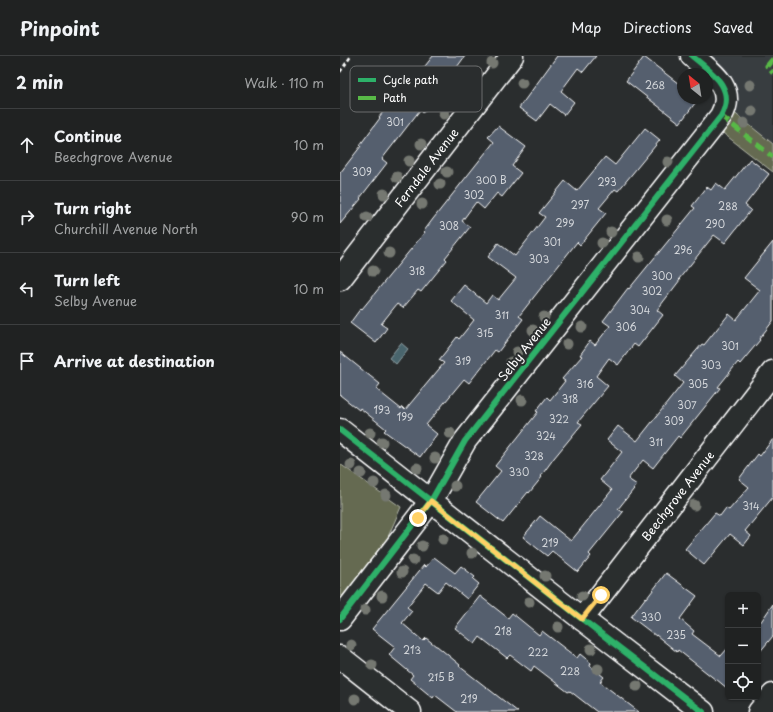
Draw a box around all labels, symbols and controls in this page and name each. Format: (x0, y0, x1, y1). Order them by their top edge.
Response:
text: Pinpoint (20, 14, 100, 42)
text: Map (571, 17, 601, 38)
text: Directions (623, 17, 691, 38)
text: Saved (713, 17, 753, 38)
legend (350, 66, 482, 112)
north arrow (677, 68, 713, 104)
text: 2 min (16, 69, 63, 95)
text: Cycle path (383, 71, 438, 88)
text: Walk · 110 m (245, 73, 324, 92)
house number: 268 (645, 77, 665, 92)
text: Path (383, 89, 407, 106)
house number: 301 (386, 114, 404, 129)
text: Continue (54, 124, 122, 147)
street label: Ferndale Avenue (390, 124, 463, 211)
icon: ahead (16, 134, 38, 156)
text: 10 m (294, 135, 324, 154)
text: Beechgrove Avenue (54, 147, 173, 166)
house number: 309 (352, 164, 372, 179)
house number: 300 B (475, 172, 507, 187)
house number: 293 (597, 174, 617, 189)
house number: 302 (464, 187, 484, 202)
text: Turn right (54, 196, 131, 219)
house number: 297 (571, 197, 589, 212)
house number: 288 (718, 198, 738, 213)
icon: right (16, 206, 38, 228)
text: 90 m (291, 207, 324, 226)
house number: 299 (555, 215, 575, 230)
house number: 290 (705, 216, 725, 231)
house number: 308 (439, 218, 459, 233)
text: Churchill Avenue North (54, 219, 198, 238)
house number: 301 (543, 234, 561, 249)
house number: 296 (673, 242, 693, 257)
house number: 303 (529, 251, 549, 266)
house number: 318 (409, 263, 425, 278)
text: Turn left (54, 268, 120, 291)
house number: 300 (651, 268, 673, 283)
icon: left (16, 278, 38, 300)
text: 10 m (294, 279, 324, 298)
house number: 302 (642, 283, 662, 298)
text: Selby Avenue (54, 291, 137, 310)
house number: 304 (630, 302, 651, 317)
house number: 311 (495, 307, 509, 322)
street label: Selby Avenue (493, 313, 555, 385)
house number: 306 (616, 319, 636, 334)
house number: 315 (477, 325, 493, 340)
house number: 301 (721, 338, 739, 353)
text: Arrive at destination (54, 349, 215, 372)
icon: arrive (16, 350, 38, 372)
house number: 319 (455, 353, 471, 368)
house number: 303 (701, 357, 721, 372)
house number: 316 (576, 376, 594, 391)
house number: 305 (688, 376, 708, 391)
house number: 318 (562, 391, 578, 406)
house number: 307 (677, 397, 697, 412)
house number: 193 (374, 402, 391, 417)
house number: 199 (397, 409, 413, 424)
house number: 322 (549, 411, 569, 426)
house number: 309 (664, 413, 684, 428)
house number: 324 (536, 428, 556, 443)
house number: 311 (649, 434, 663, 449)
street label: Beechgrove Avenue (637, 447, 718, 544)
house number: 328 (524, 448, 544, 463)
house number: 330 (509, 464, 529, 479)
house number: 314 (742, 498, 760, 513)
route end (409, 509, 427, 527)
house number: 219 (541, 535, 559, 550)
route start (592, 586, 610, 604)
map controls (725, 592, 761, 700)
button: + (725, 592, 761, 628)
house number: 330 (641, 609, 661, 624)
house number: 218 (494, 623, 512, 638)
house number: 235 (666, 627, 686, 642)
button: − (725, 628, 761, 664)
house number: 213 (403, 642, 421, 657)
house number: 222 (528, 644, 548, 659)
house number: 228 (560, 663, 580, 678)
button: locate (725, 664, 761, 700)
house number: 215 B (428, 669, 455, 684)
house number: 219 (460, 691, 478, 706)

